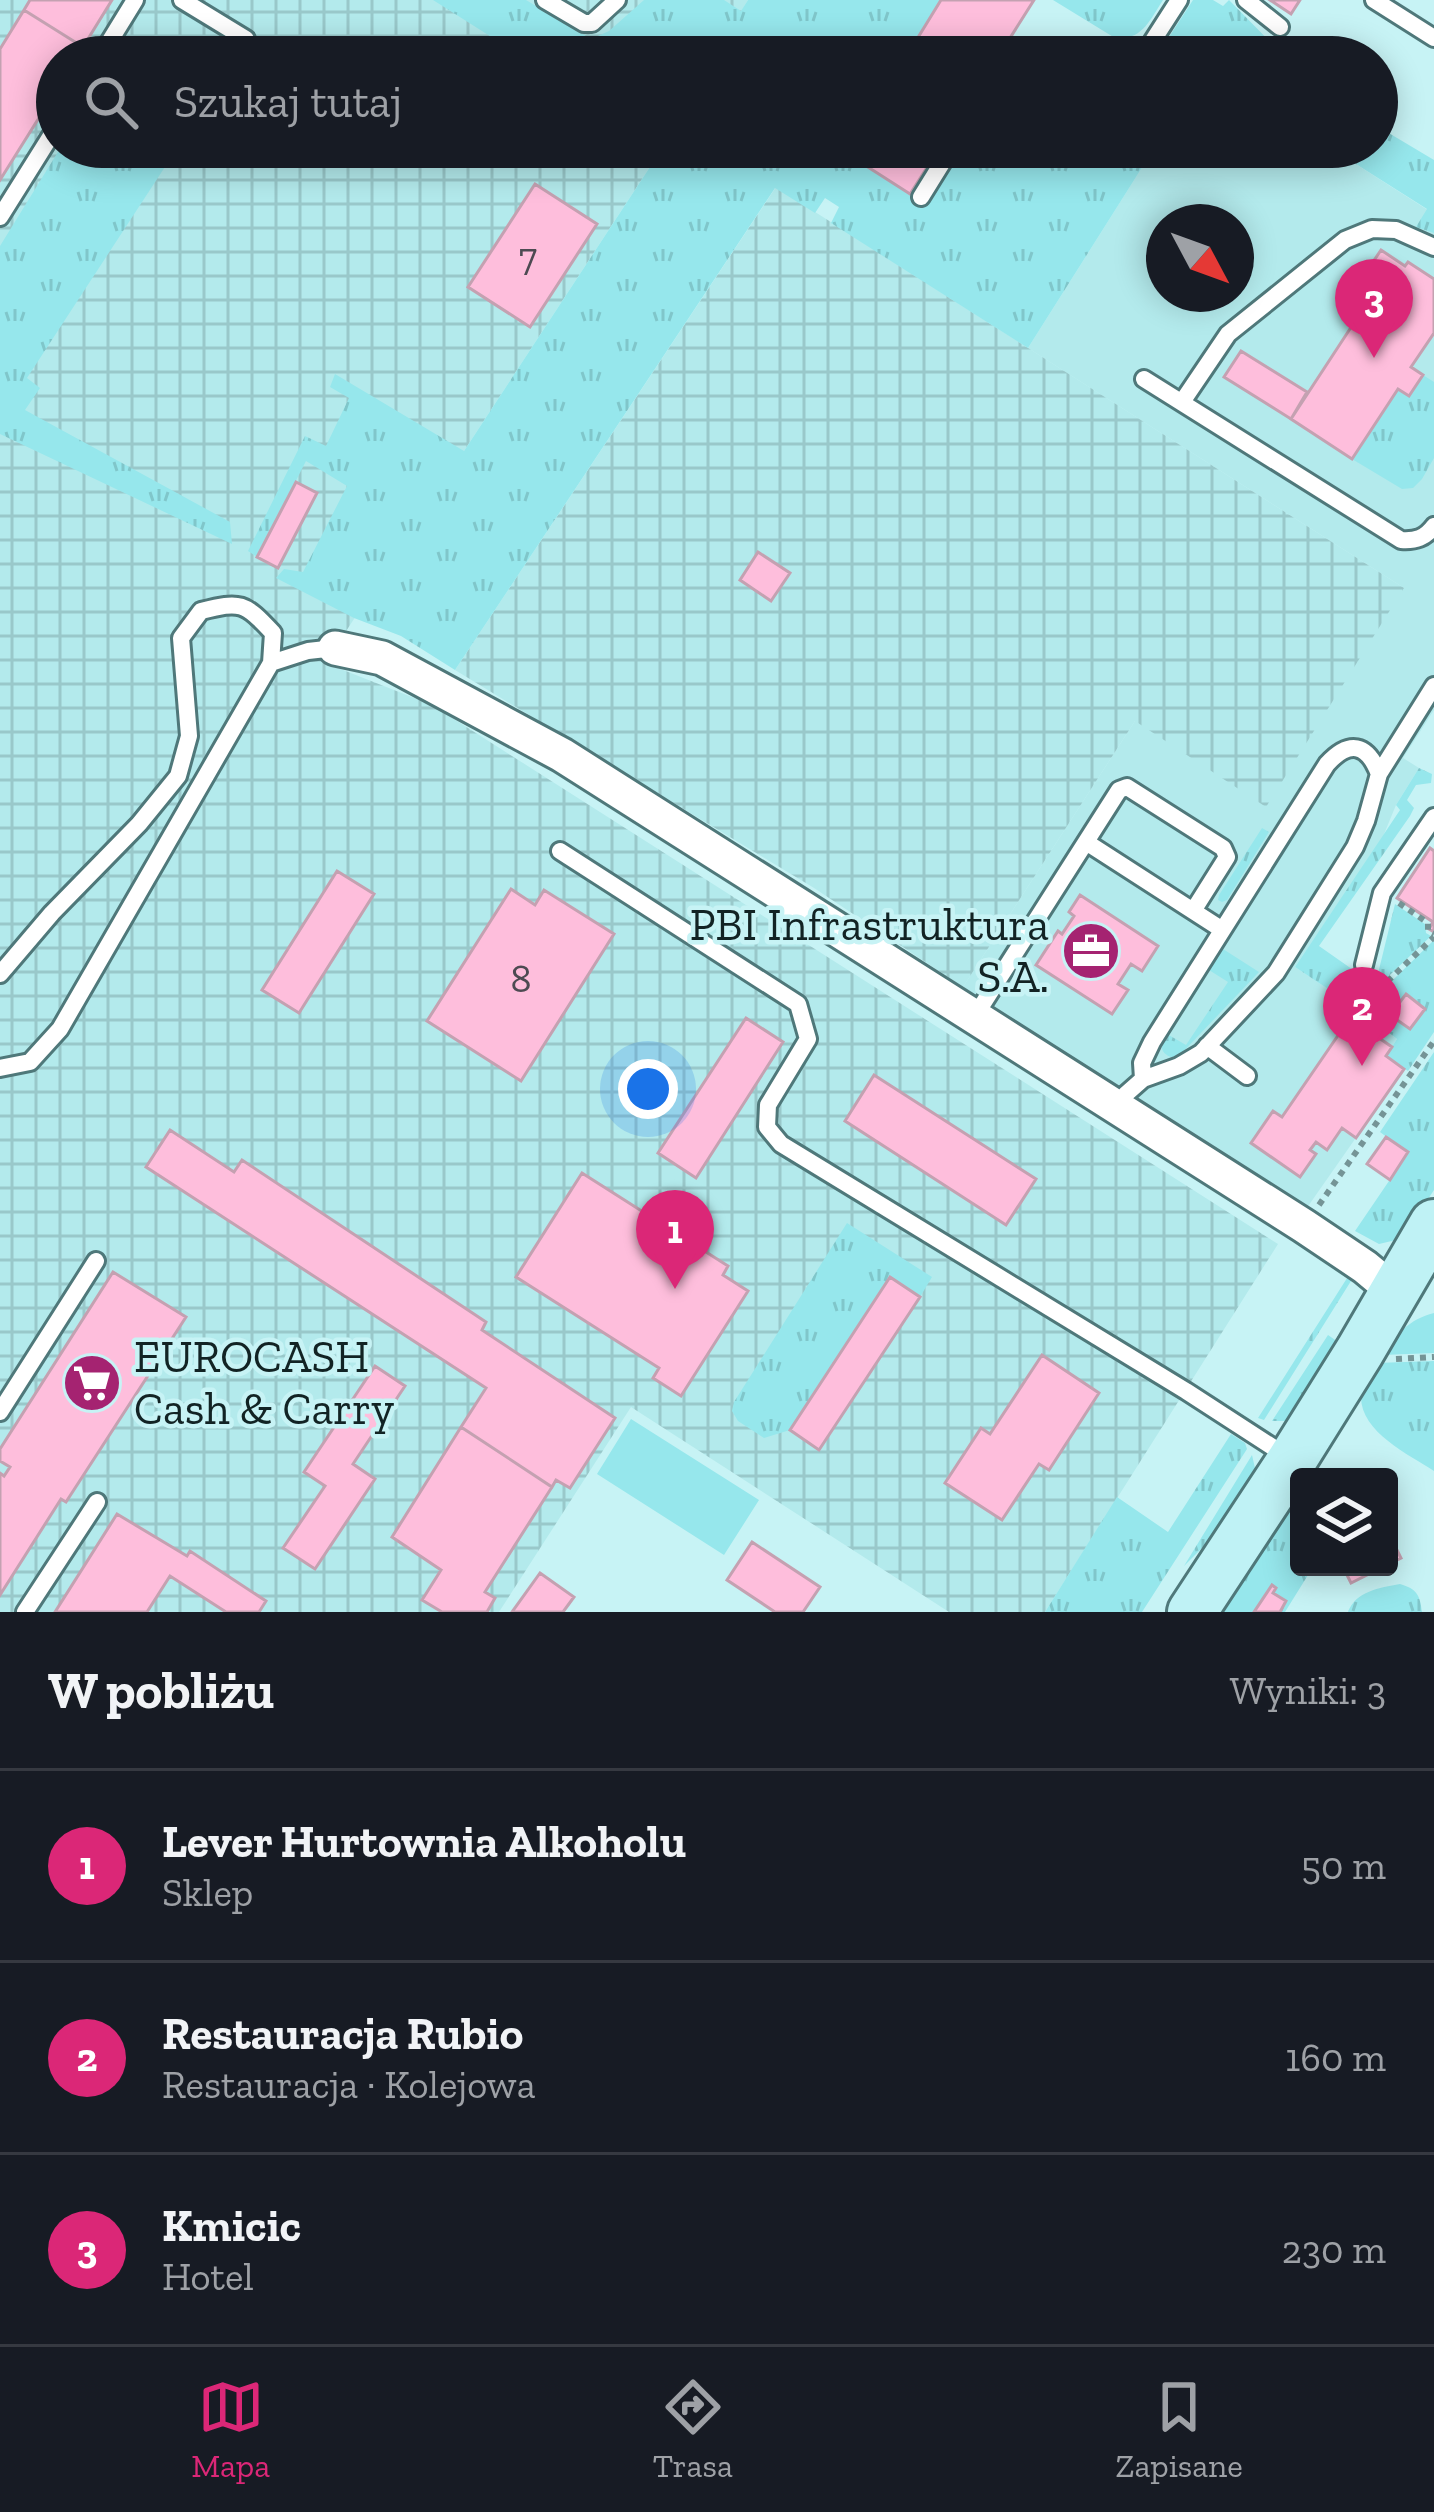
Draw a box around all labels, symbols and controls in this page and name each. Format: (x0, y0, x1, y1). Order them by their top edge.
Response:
search box (36, 36, 1398, 168)
icon: search (78, 69, 144, 135)
text: Szukaj tutaj (174, 75, 402, 129)
north arrow (1146, 204, 1254, 312)
house number: 7 (519, 233, 537, 280)
pin: 3 (1335, 259, 1413, 358)
place label: PBI Infrastruktura S.A. (690, 898, 1049, 1004)
office icon: PBI Infrastruktura S.A. (1060, 920, 1122, 982)
house number: 8 (511, 955, 531, 1002)
pin: 2 (1323, 967, 1401, 1066)
your location (618, 1059, 678, 1119)
pin: 1 (636, 1190, 714, 1289)
place label: EUROCASH Cash & Carry (134, 1330, 394, 1436)
supermarket icon: EUROCASH Cash & Carry (61, 1352, 123, 1414)
map controls (1290, 1468, 1398, 1576)
button: layers (1290, 1468, 1398, 1576)
text: W pobliżu (48, 1660, 274, 1721)
text: Wyniki: 3 (1230, 1667, 1386, 1714)
text: Lever Hurtownia Alkoholu (162, 1815, 686, 1869)
text: 1 (79, 1842, 95, 1889)
text: 50 m (1301, 1842, 1386, 1889)
text: Sklep (162, 1869, 253, 1916)
text: Restauracja Rubio (162, 2007, 523, 2061)
text: 2 (77, 2034, 97, 2081)
text: 160 m (1285, 2034, 1386, 2081)
text: Restauracja · Kolejowa (162, 2061, 535, 2108)
text: Kmicic (162, 2199, 301, 2253)
text: 3 (77, 2226, 97, 2273)
text: 230 m (1282, 2226, 1386, 2273)
text: Hotel (162, 2253, 254, 2300)
tab: Mapa (191, 2374, 270, 2485)
tab: Trasa (653, 2374, 733, 2485)
tab: Zapisane (1116, 2374, 1243, 2485)

